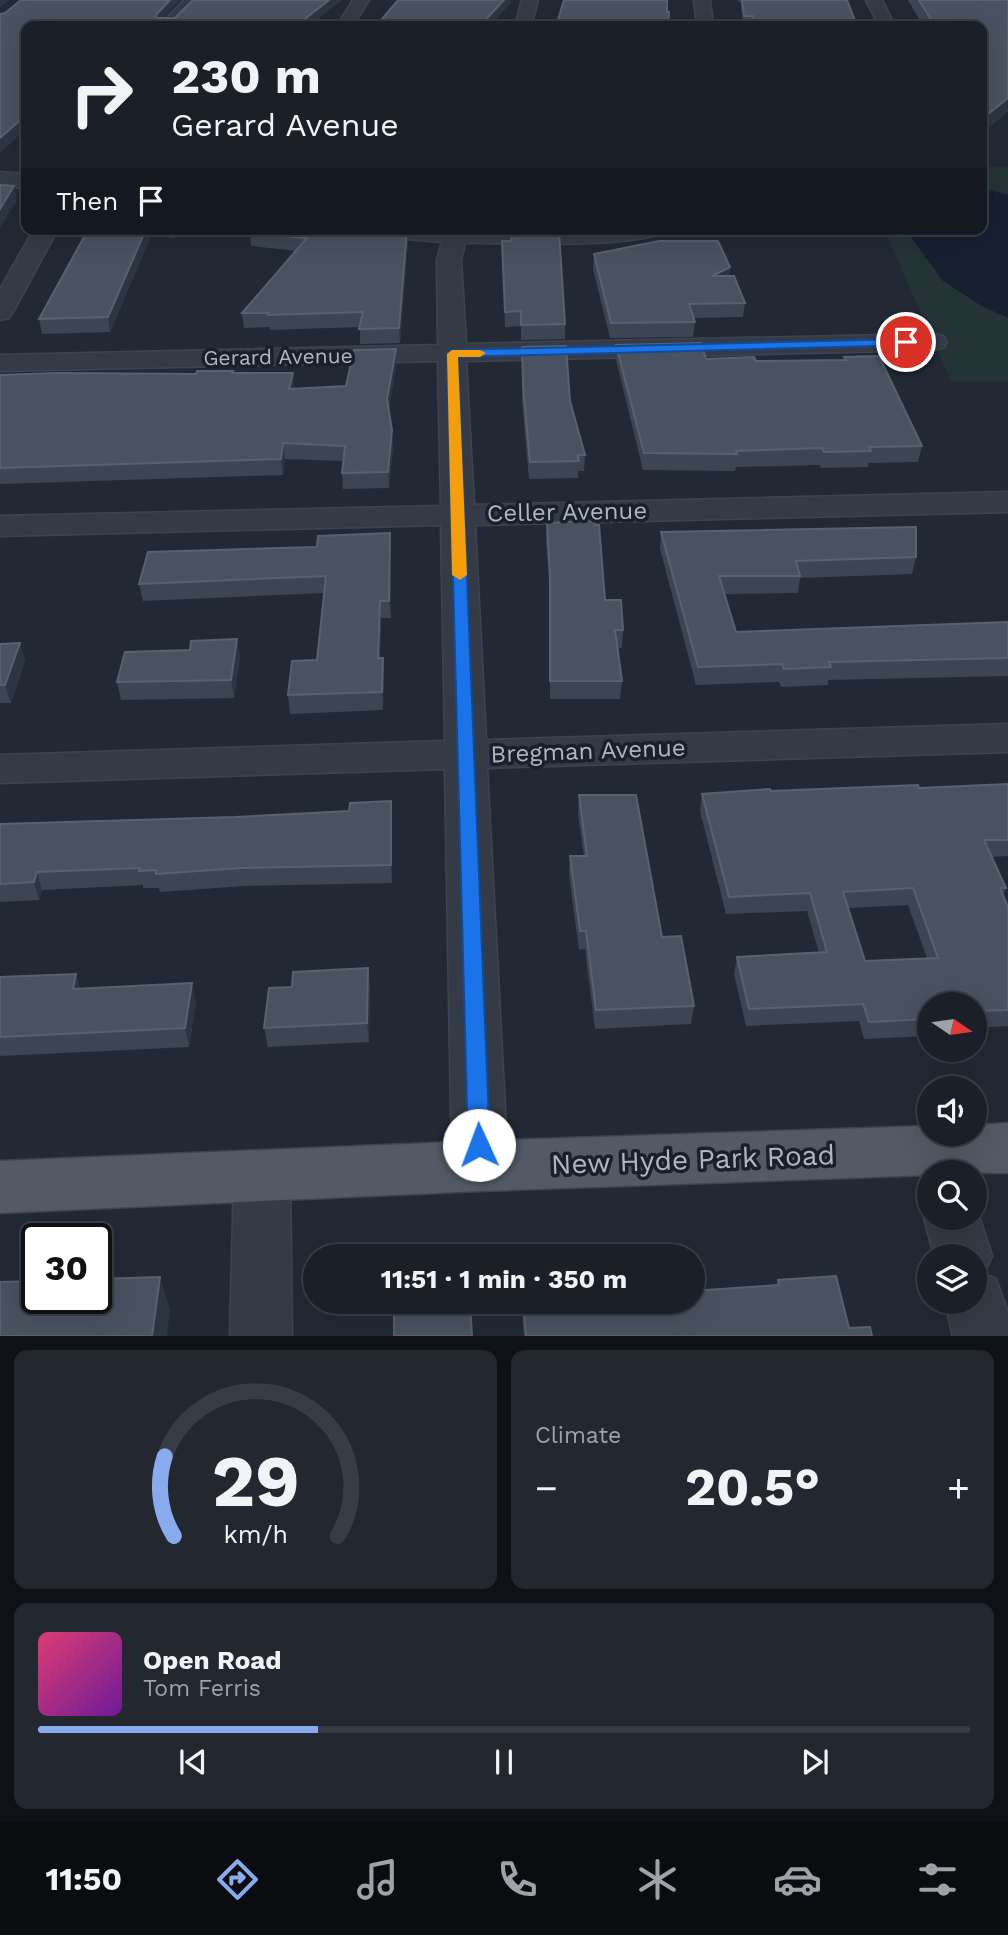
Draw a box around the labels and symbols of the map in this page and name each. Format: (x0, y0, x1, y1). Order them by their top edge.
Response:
pin (876, 312, 936, 372)
street label: Gerard Avenue (203, 343, 353, 370)
street label: Celler Avenue (487, 497, 647, 527)
street label: Bregman Avenue (490, 734, 686, 768)
north arrow (917, 992, 987, 1062)
position arrow (442, 1108, 516, 1182)
street label: New Hyde Park Road (550, 1138, 836, 1181)
speed limit sign: 30 (21, 1223, 112, 1314)

